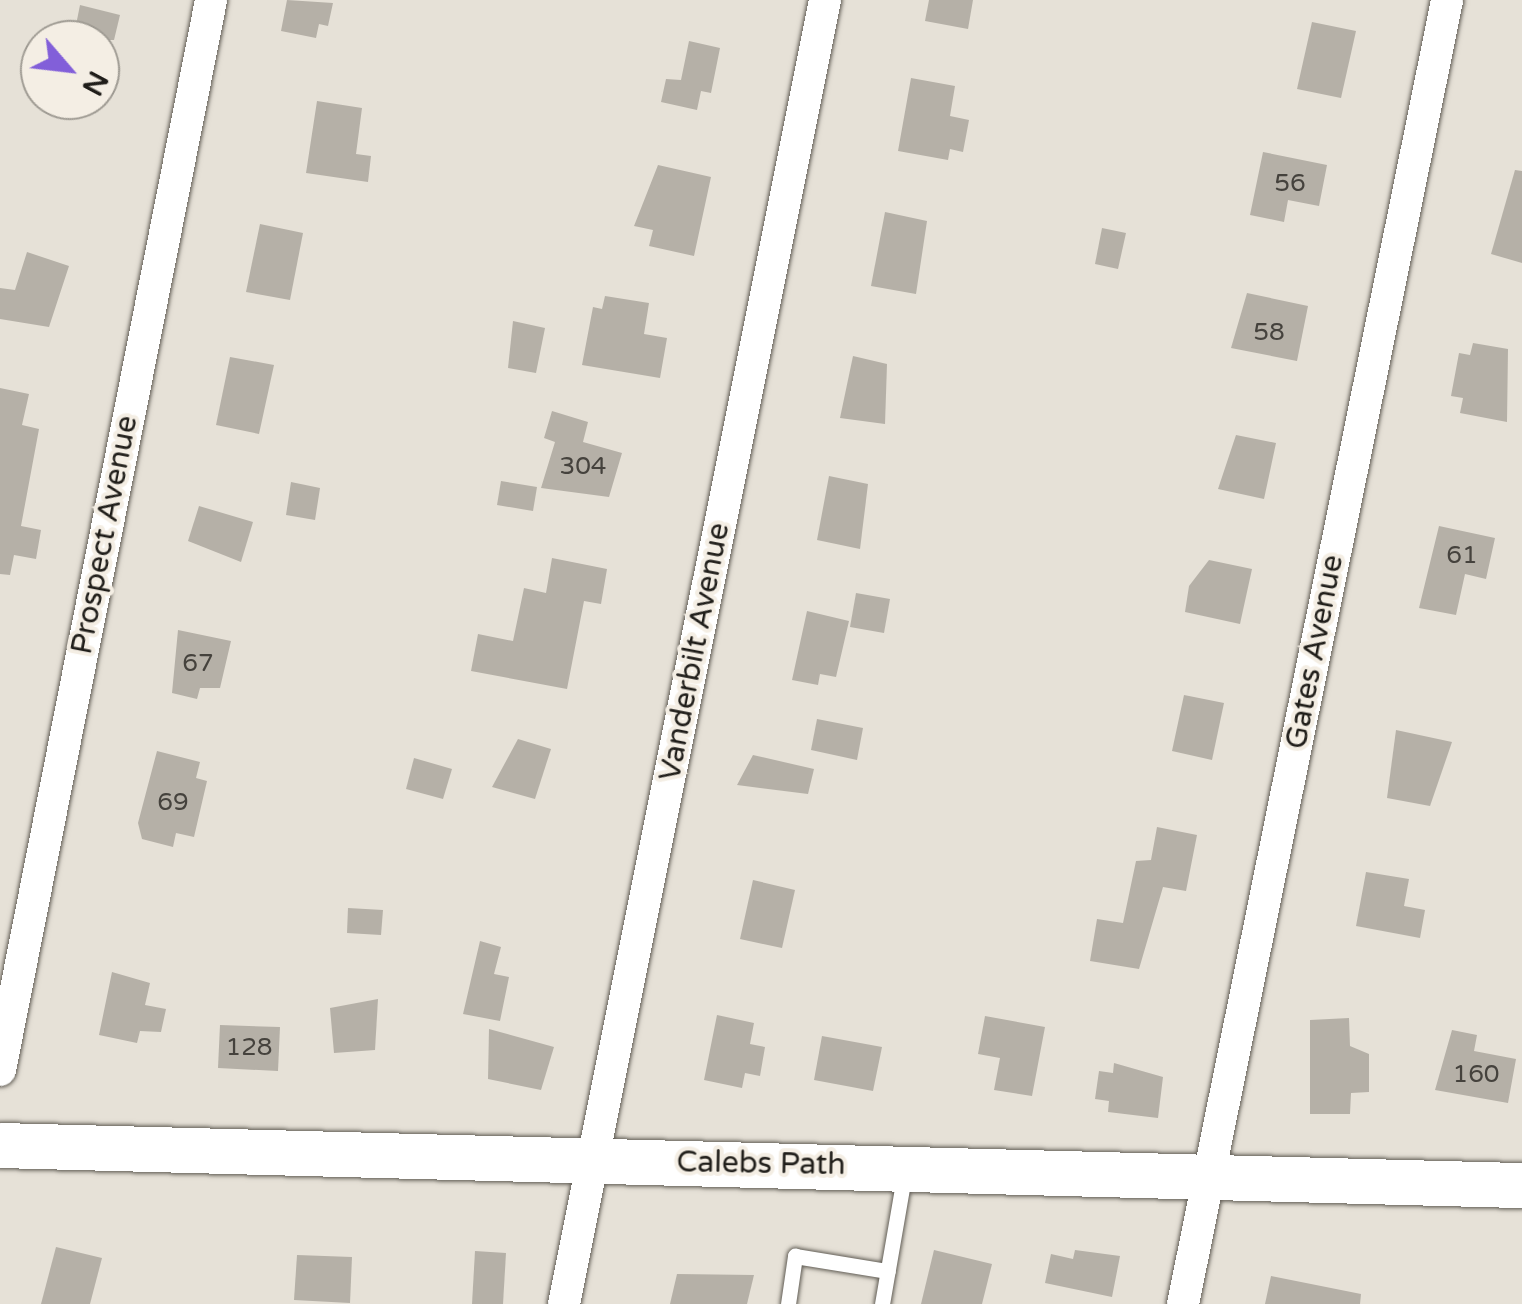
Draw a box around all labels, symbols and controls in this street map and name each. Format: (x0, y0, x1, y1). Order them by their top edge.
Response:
north arrow (20, 20, 120, 120)
text: N (74, 65, 115, 101)
house number: 56 (1274, 168, 1306, 198)
house number: 58 (1253, 317, 1285, 347)
street label: Prospect Avenue (64, 413, 146, 657)
house number: 304 (559, 451, 607, 481)
street label: Vanderbilt Avenue (652, 520, 738, 784)
house number: 61 (1446, 540, 1478, 570)
street label: Gates Avenue (1279, 552, 1351, 752)
house number: 67 (182, 648, 214, 678)
house number: 69 (157, 787, 189, 817)
house number: 128 (225, 1032, 273, 1062)
house number: 160 (1452, 1059, 1500, 1089)
street label: Calebs Path (676, 1145, 846, 1183)

